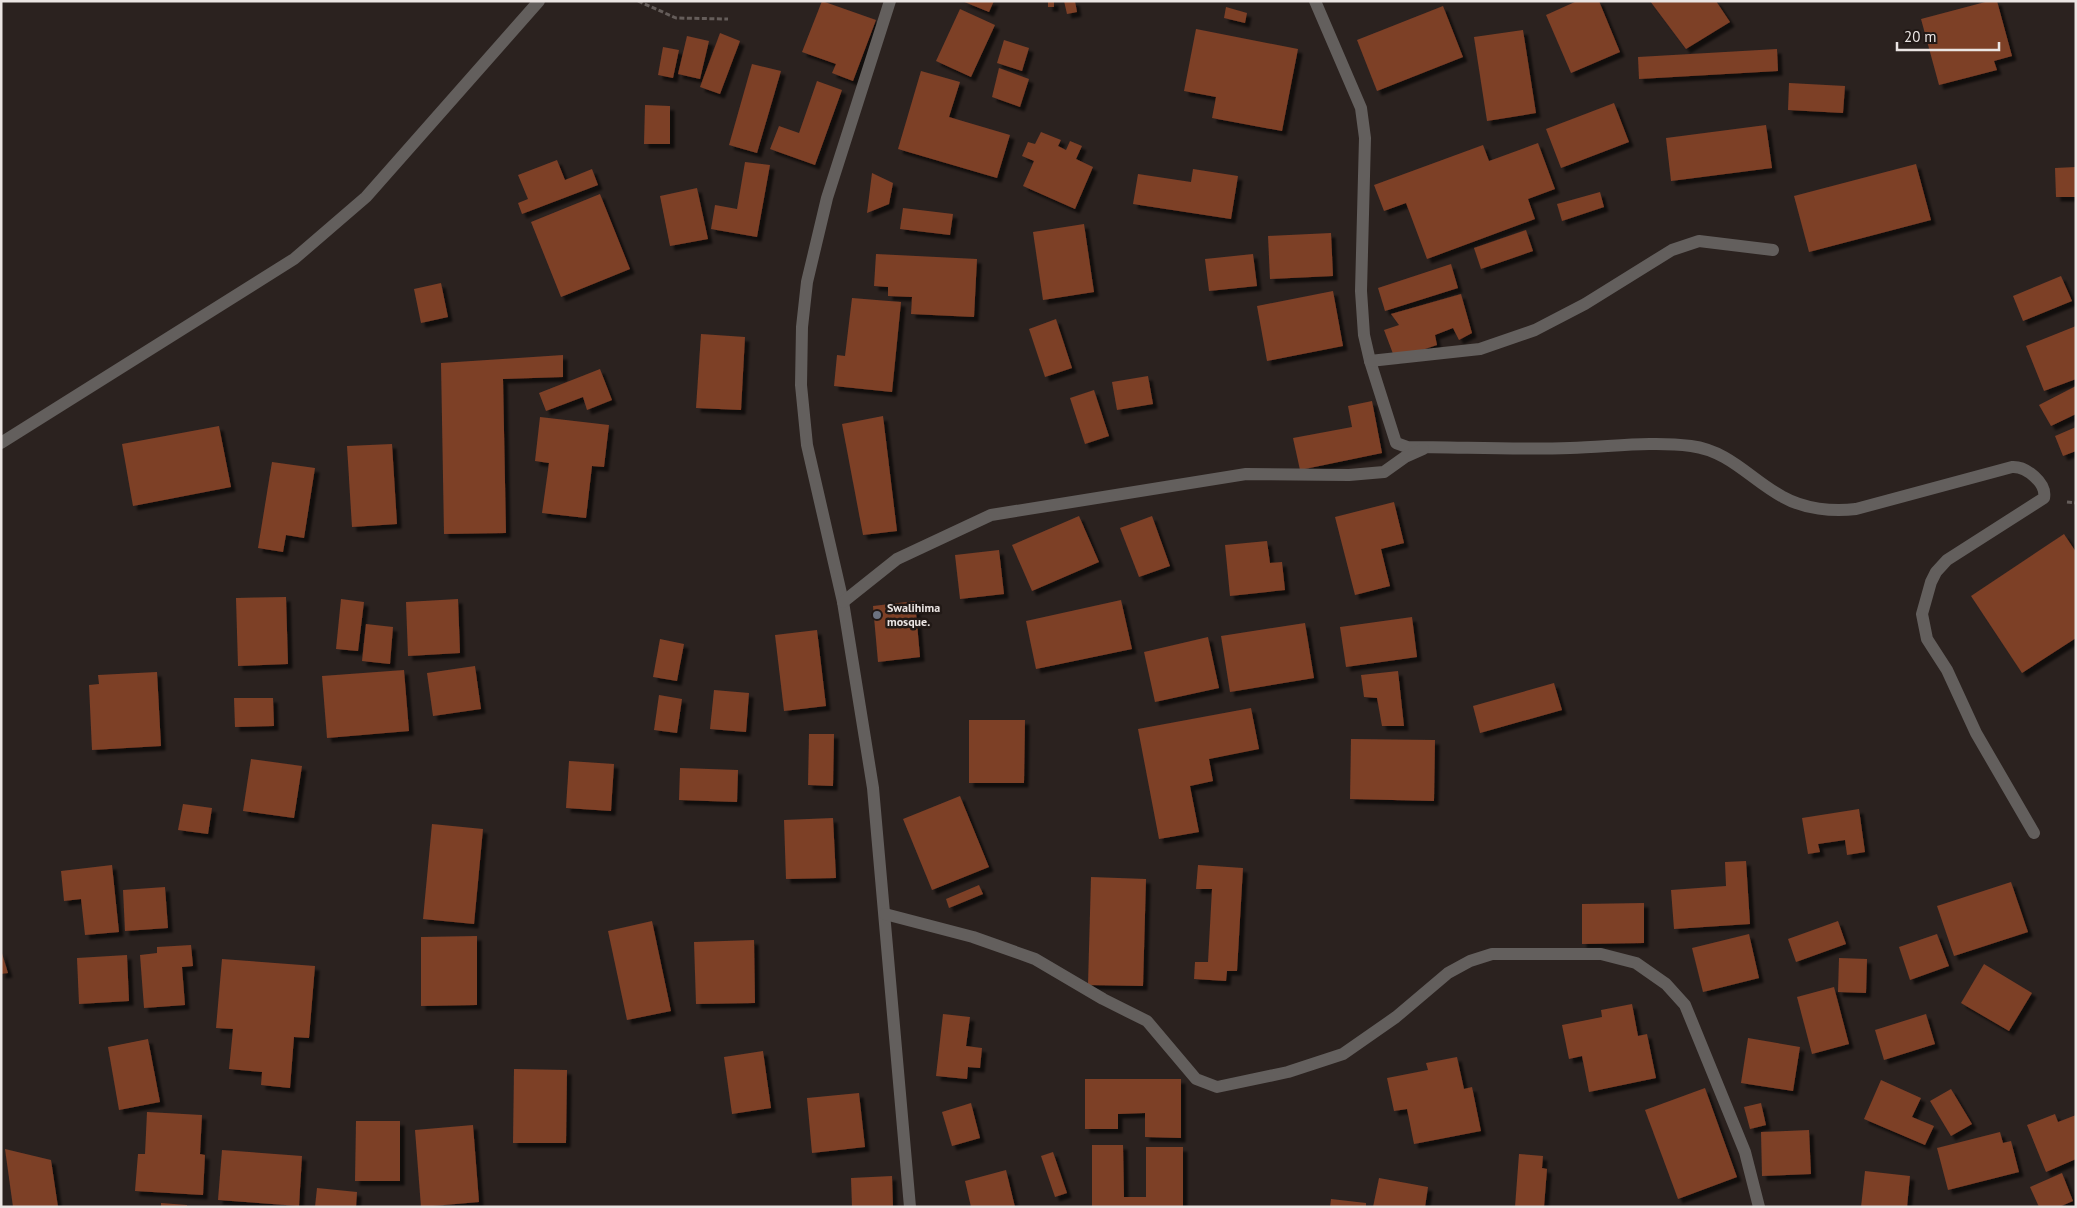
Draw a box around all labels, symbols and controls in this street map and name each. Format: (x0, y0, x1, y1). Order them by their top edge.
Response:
scale bar (1897, 20, 2000, 52)
text: 20 m (1904, 27, 1937, 46)
place label: Swalihima mosque. (887, 600, 940, 629)
marker: Swalihima mosque. (871, 609, 883, 621)

